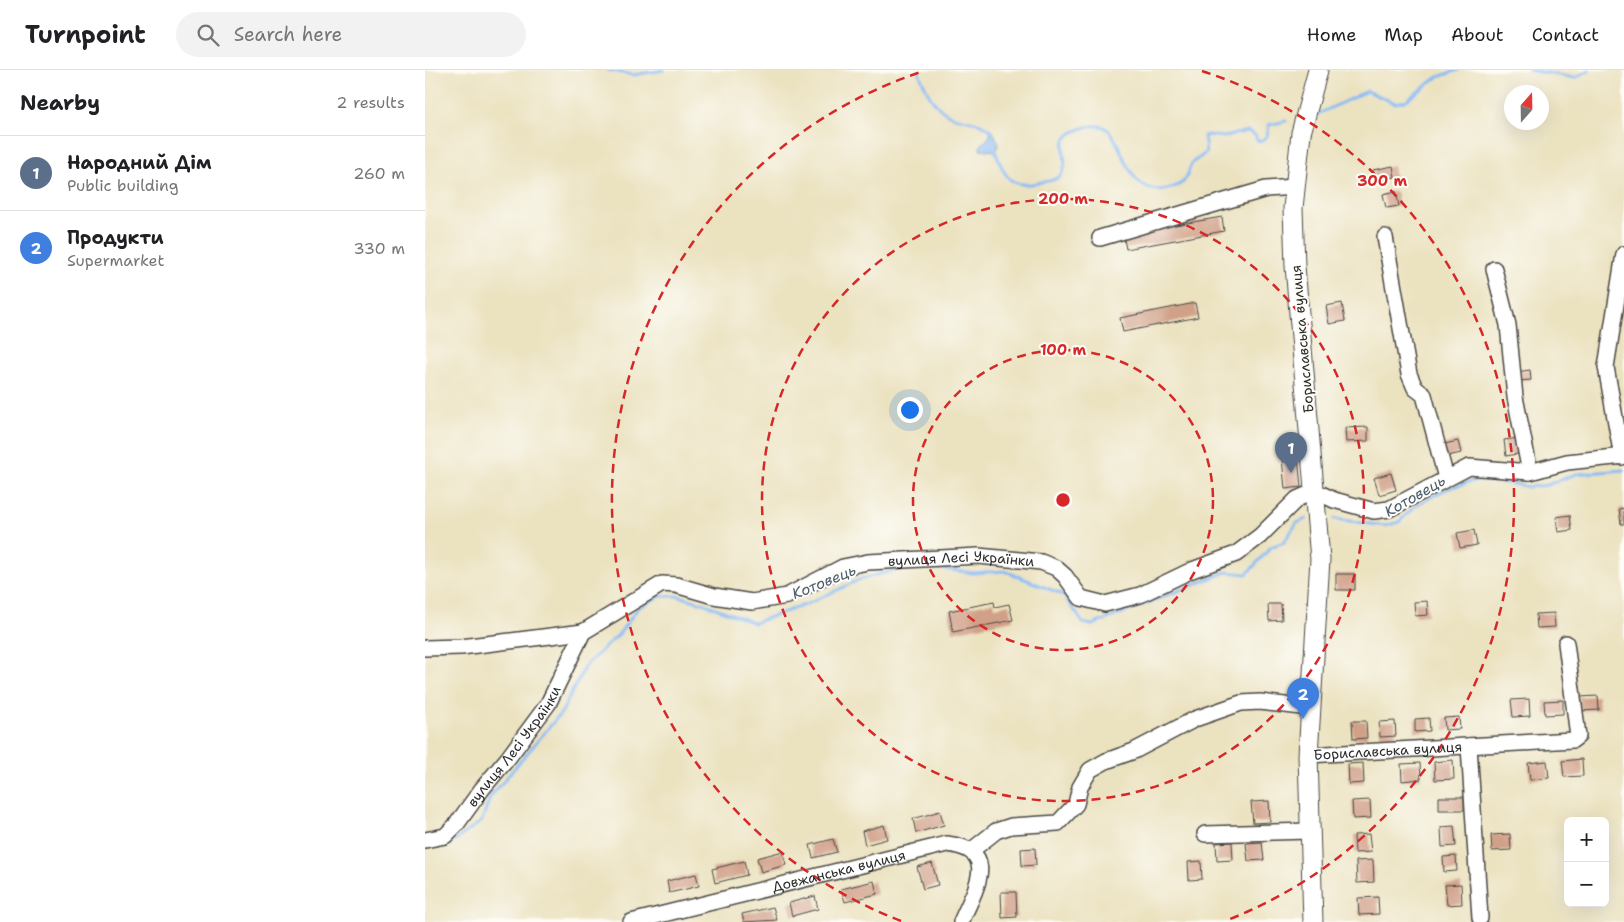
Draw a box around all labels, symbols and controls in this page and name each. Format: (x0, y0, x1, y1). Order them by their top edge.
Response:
search box (176, 12, 526, 57)
text: Turnpoint (25, 19, 146, 51)
icon: search (194, 21, 222, 49)
text: Search here (234, 22, 342, 47)
text: Home (1307, 23, 1356, 47)
text: Map (1384, 23, 1423, 47)
text: About (1451, 23, 1504, 47)
text: Contact (1532, 23, 1599, 47)
north arrow (1504, 85, 1549, 130)
text: Nearby (20, 89, 100, 117)
text: 2 results (336, 92, 405, 113)
text: Народний Дім (67, 150, 212, 175)
text: 1 (32, 163, 40, 184)
text: 260 m (353, 163, 405, 184)
text: 300 m (1357, 171, 1407, 191)
text: Public building (67, 175, 179, 196)
text: 200 m (1038, 189, 1088, 209)
text: Продукти (67, 225, 164, 250)
text: 2 (30, 238, 42, 259)
text: 330 m (353, 238, 405, 259)
text: Supermarket (67, 250, 164, 271)
street label: Бориславська вулиця (1287, 264, 1317, 414)
text: 100 m (1040, 340, 1086, 360)
your location (897, 397, 923, 423)
pin: 1 (1275, 432, 1307, 473)
water label: Котовець (1381, 470, 1450, 522)
centre of rings (1054, 491, 1072, 509)
street label: вулиця Лесі Українки (887, 547, 1035, 570)
water label: Котовець (789, 560, 859, 604)
pin: 2 (1287, 678, 1319, 719)
street label: вулиця Лесі Українки (463, 683, 565, 810)
street label: Бориславська вулиця (1313, 737, 1463, 764)
map controls (1564, 817, 1609, 907)
button: + (1564, 817, 1609, 862)
street label: Довжанська вулиця (770, 846, 907, 896)
button: − (1564, 862, 1609, 907)

